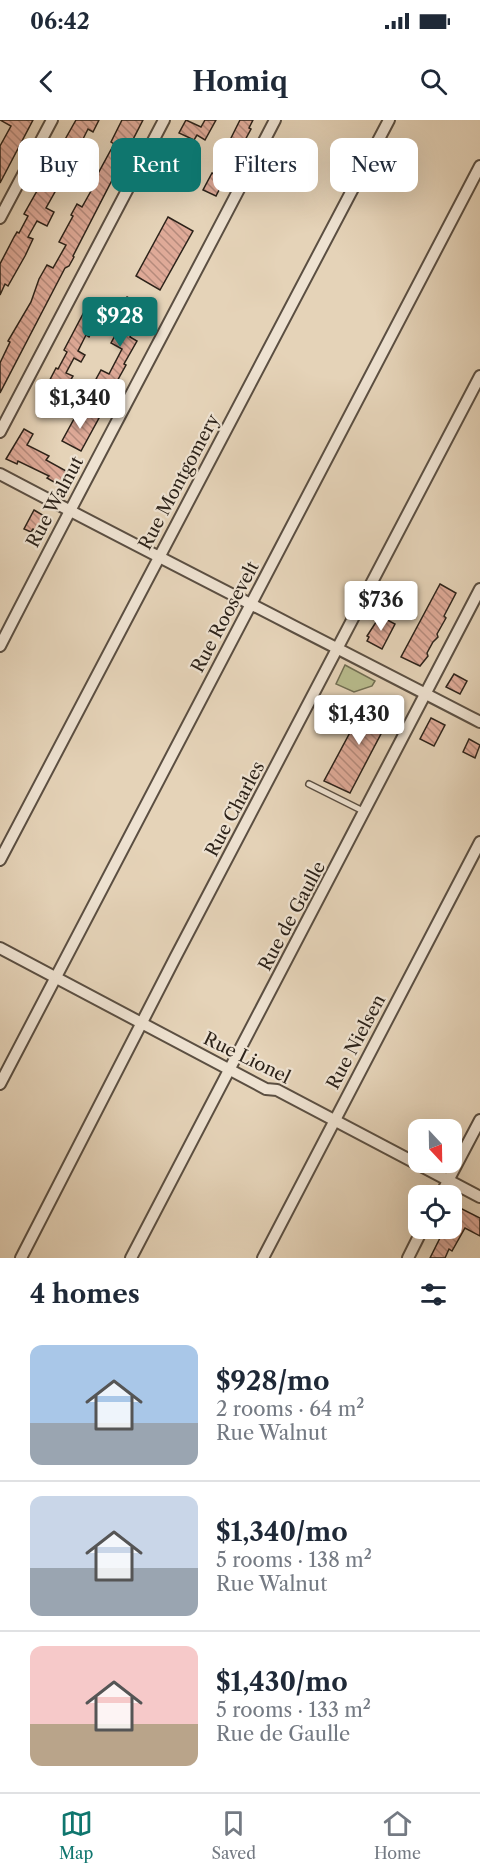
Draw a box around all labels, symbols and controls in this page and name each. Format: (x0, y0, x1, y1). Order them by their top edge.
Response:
text: 06:42 (30, 8, 90, 35)
icon: back (30, 65, 63, 98)
text: Homiq (192, 65, 288, 98)
icon: search (417, 65, 450, 98)
chip: Buy (18, 138, 99, 192)
chip: Rent (111, 138, 201, 192)
chip: Filters (213, 138, 318, 192)
chip: New (330, 138, 418, 192)
pin: $928 (84, 297, 156, 348)
text: $928 (96, 304, 144, 328)
pin: $1,340 (31, 379, 129, 430)
text: $1,340 (49, 386, 111, 410)
street label: Rue Montgomery (134, 410, 224, 554)
street label: Rue Walnut (22, 452, 89, 551)
street label: Rue Roosevelt (186, 557, 264, 676)
pin: $736 (345, 581, 417, 632)
text: $736 (359, 588, 403, 612)
pin: $1,430 (310, 695, 408, 746)
text: $1,430 (328, 702, 390, 726)
street label: Rue Charles (201, 758, 269, 860)
street label: Rue de Gaulle (254, 857, 330, 975)
street label: Rue Nielsen (322, 991, 390, 1093)
street label: Rue Lionel (200, 1027, 294, 1089)
north arrow (408, 1119, 462, 1173)
map controls (408, 1119, 462, 1239)
button: locate (408, 1185, 462, 1239)
text: 4 homes (30, 1278, 140, 1310)
icon: filters (417, 1278, 450, 1311)
text: $928/mo (216, 1365, 330, 1397)
icon: home (78, 1369, 150, 1441)
text: 2 rooms · 64 m² (216, 1397, 365, 1421)
text: Rue Walnut (216, 1421, 327, 1445)
text: $1,340/mo (216, 1516, 348, 1548)
icon: home (78, 1520, 150, 1592)
text: 5 rooms · 138 m² (216, 1548, 372, 1572)
text: Rue Walnut (216, 1572, 327, 1596)
text: $1,430/mo (216, 1666, 348, 1698)
icon: home (78, 1670, 150, 1742)
text: 5 rooms · 133 m² (216, 1698, 371, 1722)
text: Rue de Gaulle (216, 1722, 350, 1746)
tab: Map (59, 1807, 93, 1863)
tab: Saved (211, 1807, 256, 1863)
tab: Home (374, 1807, 421, 1863)

